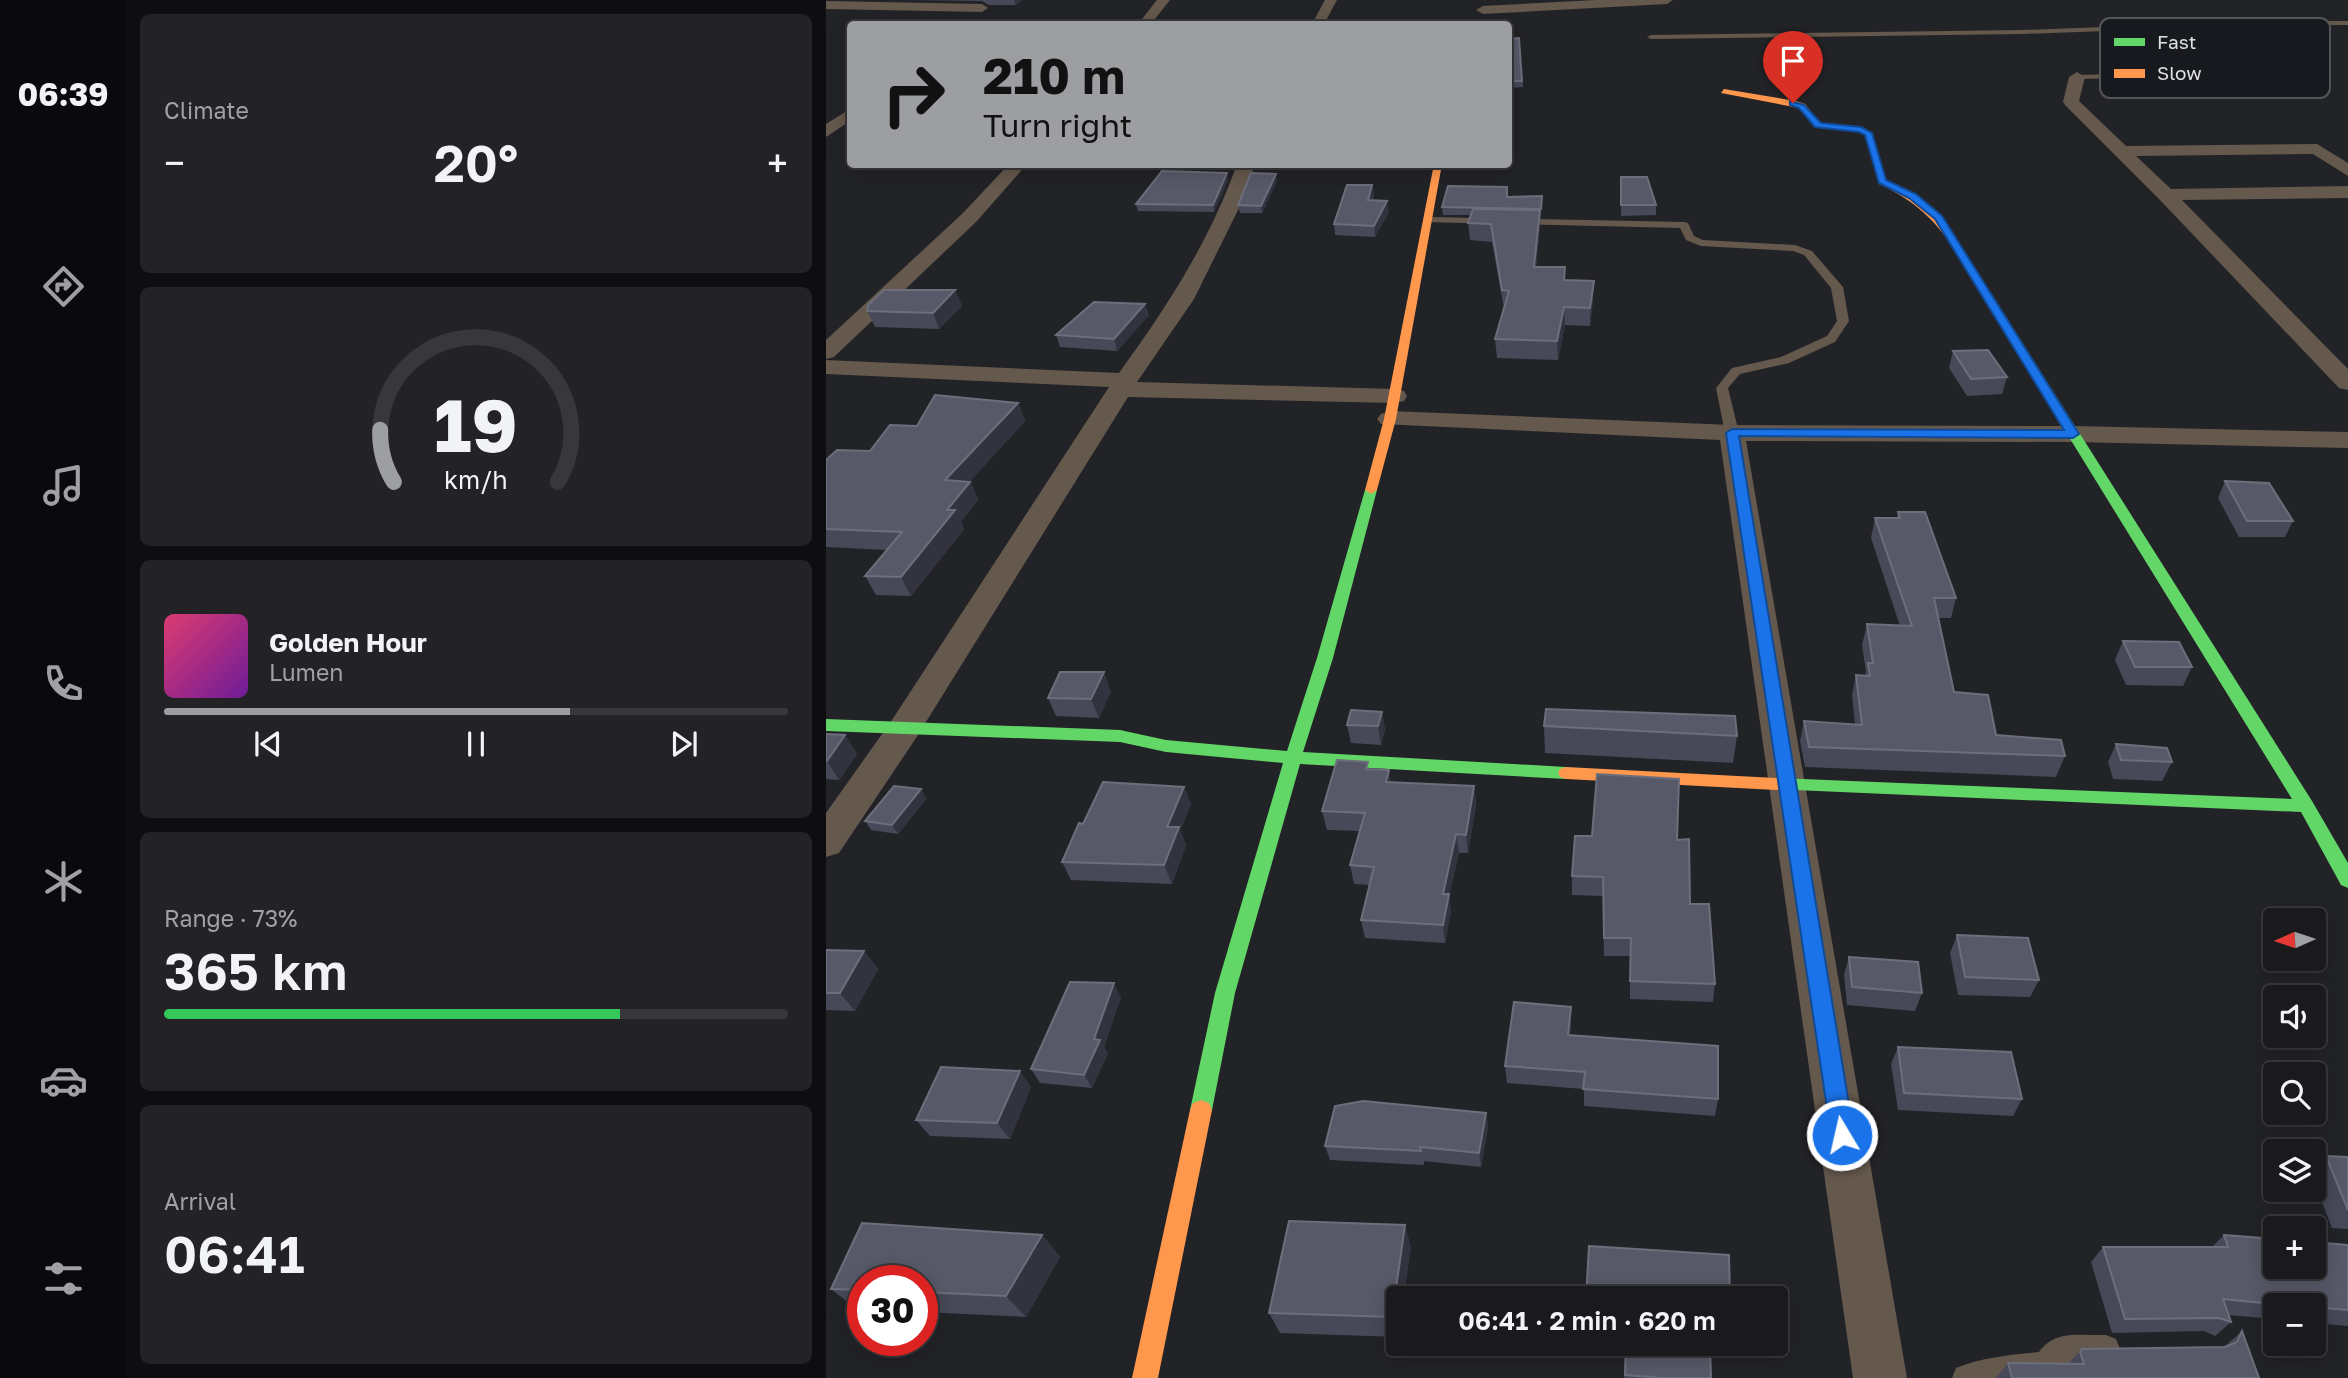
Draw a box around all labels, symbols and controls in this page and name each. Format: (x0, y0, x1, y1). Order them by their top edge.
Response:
legend (2100, 18, 2330, 98)
text: Fast (2157, 30, 2196, 53)
pin (1763, 31, 1823, 103)
icon: arrive (1774, 42, 1812, 80)
text: 210 m (983, 46, 1125, 105)
icon: right (868, 49, 959, 140)
text: Slow (2157, 61, 2202, 84)
text: 06:39 (17, 75, 109, 113)
text: Climate (164, 96, 249, 124)
text: Turn right (983, 106, 1132, 144)
text: 20° (434, 131, 518, 193)
text: − (164, 140, 185, 185)
text: + (767, 140, 788, 185)
icon: directions (39, 262, 88, 311)
text: 19 (434, 382, 518, 469)
icon: music (39, 461, 88, 510)
text: km/h (444, 464, 508, 495)
text: Golden Hour (269, 627, 427, 658)
text: Lumen (269, 658, 343, 686)
icon: phone (39, 659, 88, 708)
icon: previous (249, 725, 287, 763)
icon: pause (457, 725, 495, 763)
icon: next (665, 725, 703, 763)
icon: climate (39, 857, 88, 906)
text: Range · 73% (164, 904, 297, 932)
north arrow (2263, 908, 2326, 971)
map controls (2263, 908, 2326, 1356)
text: 365 km (164, 939, 347, 1001)
button: sound (2263, 985, 2326, 1048)
icon: car (39, 1056, 88, 1105)
button: search (2263, 1062, 2326, 1125)
position arrow (1805, 1098, 1879, 1172)
button: layers (2263, 1139, 2326, 1202)
text: Arrival (164, 1187, 236, 1215)
button: + (2263, 1216, 2326, 1279)
text: 06:41 (164, 1222, 305, 1284)
icon: filters (39, 1254, 88, 1303)
speed limit sign: 30 (847, 1265, 938, 1356)
button: − (2263, 1293, 2326, 1356)
text: 06:41 · 2 min · 620 m (1458, 1305, 1716, 1336)

